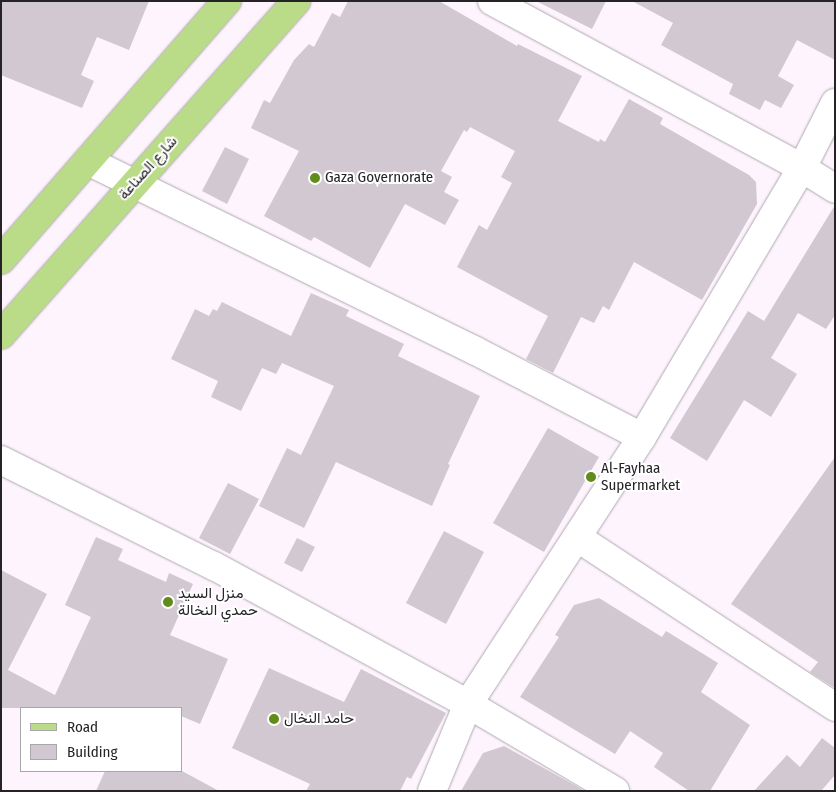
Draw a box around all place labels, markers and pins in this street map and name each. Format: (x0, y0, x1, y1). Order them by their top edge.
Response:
place label: Gaza Governorate (325, 169, 433, 187)
marker: Gaza Governorate (309, 172, 321, 184)
place label: Al-Fayhaa Supermarket (601, 459, 680, 494)
marker: Al-Fayhaa Supermarket (585, 471, 597, 483)
place label: منزل السيد حمدي النخالة (178, 584, 258, 619)
marker: منزل السيد حمدي النخالة (162, 596, 174, 608)
place label: حامد النخال (284, 710, 354, 728)
marker: حامد النخال (268, 713, 280, 725)

